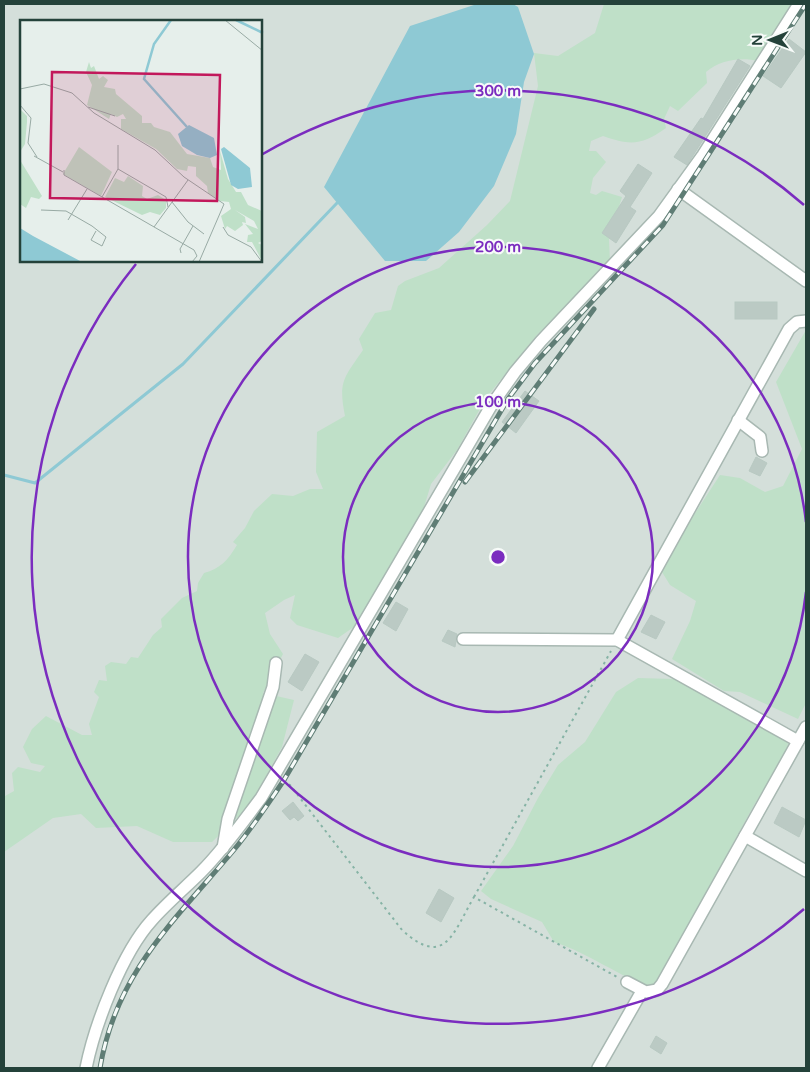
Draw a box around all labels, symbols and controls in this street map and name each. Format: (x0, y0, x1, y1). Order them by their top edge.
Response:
north arrow (745, 15, 795, 65)
inset map (20, 20, 262, 262)
text: N (749, 34, 766, 46)
text: 300 m (475, 82, 521, 100)
text: 200 m (475, 238, 521, 256)
text: 100 m (475, 393, 521, 411)
centre of rings (489, 548, 507, 566)

